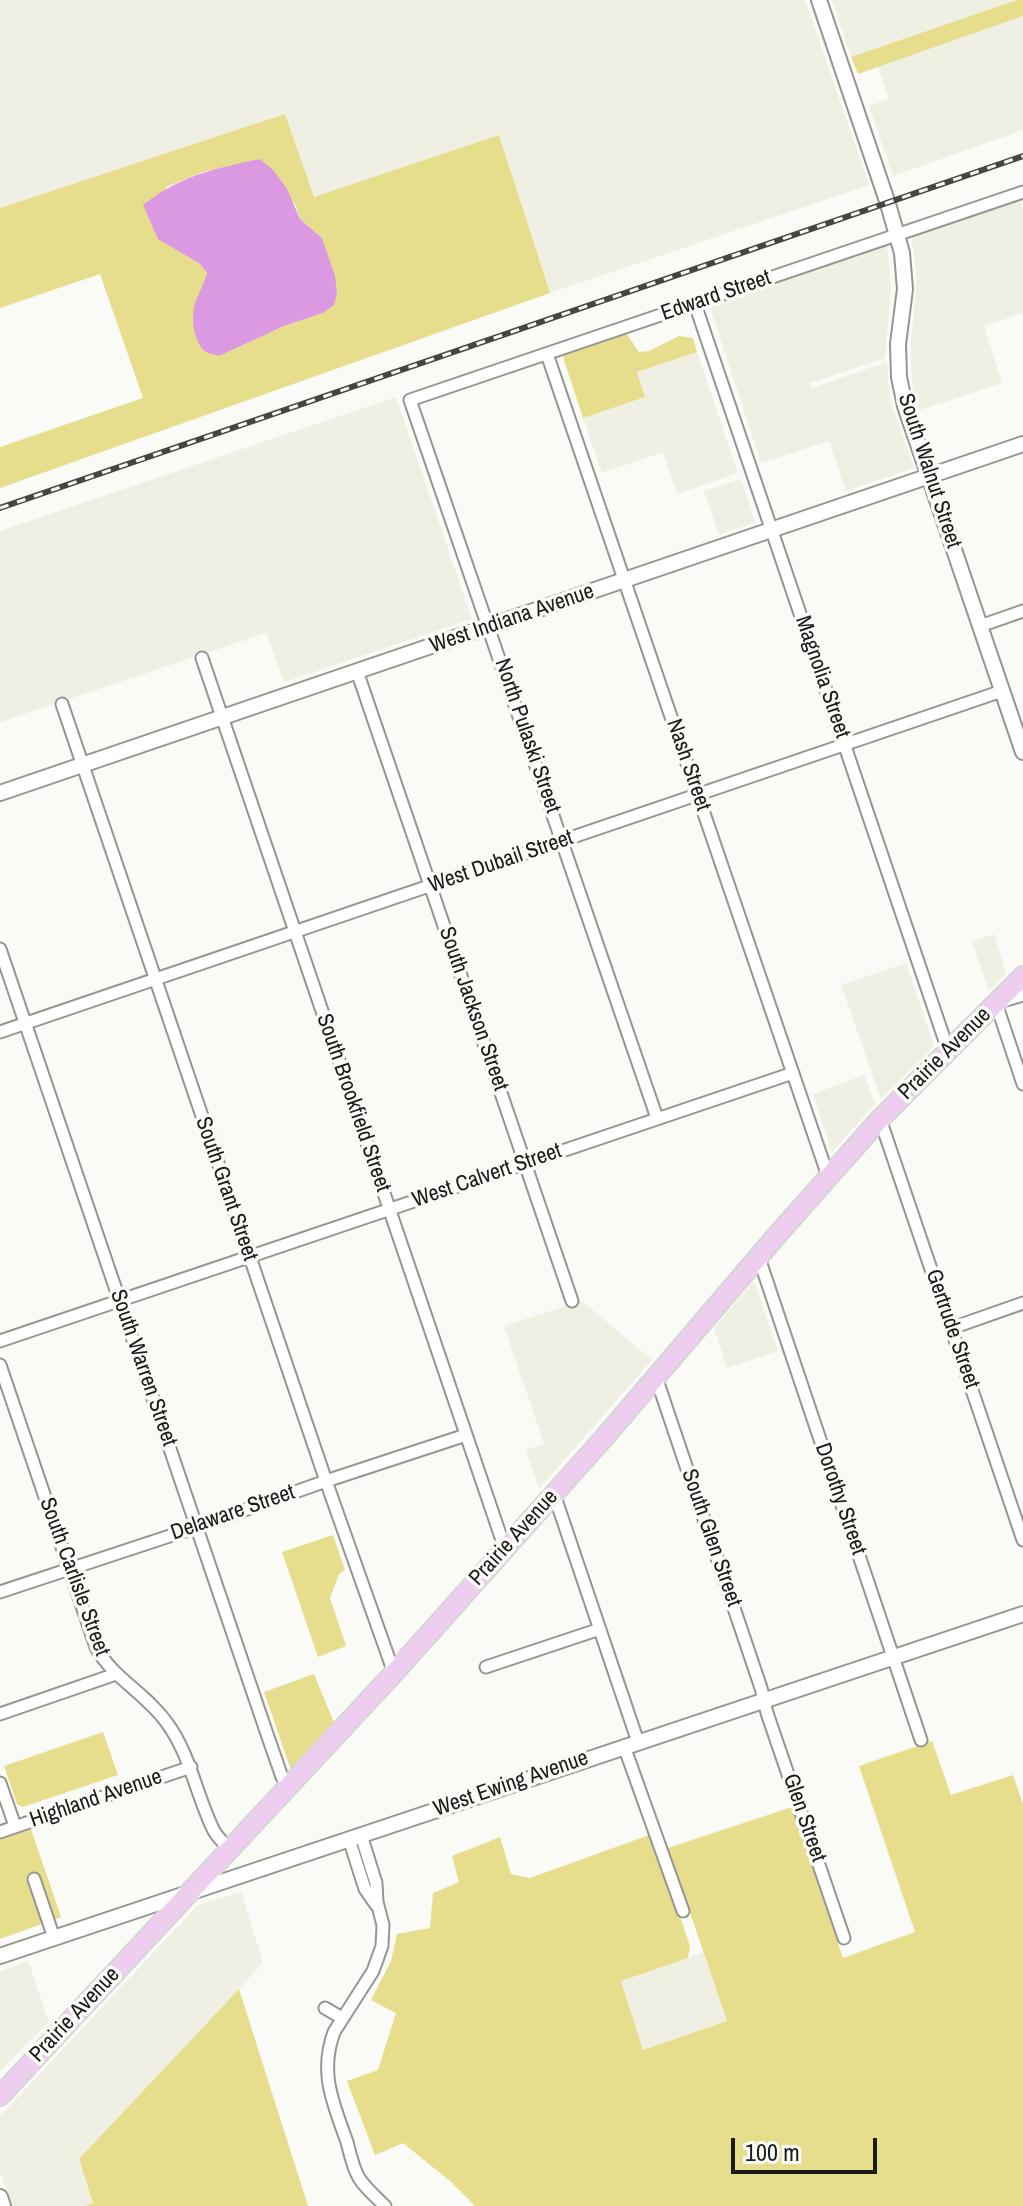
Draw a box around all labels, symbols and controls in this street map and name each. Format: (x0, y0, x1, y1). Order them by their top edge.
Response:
street label: Edward Street (658, 265, 774, 327)
street label: South Walnut Street (892, 390, 966, 552)
street label: West Indiana Avenue (426, 579, 598, 659)
street label: Magnolia Street (789, 612, 855, 742)
street label: North Pulaski Street (488, 655, 566, 817)
street label: Nash Street (660, 716, 716, 814)
street label: West Dubail Street (425, 825, 577, 899)
street label: South Jackson Street (433, 924, 513, 1094)
street label: Prairie Avenue (893, 1002, 997, 1106)
street label: South Brookfield Street (310, 1011, 396, 1195)
street label: South Grant Street (189, 1114, 263, 1264)
street label: West Calvert Street (409, 1138, 565, 1214)
street label: Gertrude Street (919, 1266, 985, 1392)
street label: South Warren Street (104, 1286, 182, 1450)
street label: Dorothy Street (809, 1440, 871, 1558)
street label: South Glen Street (675, 1466, 747, 1610)
street label: Delaware Street (168, 1479, 298, 1547)
street label: Prairie Avenue (464, 1485, 564, 1591)
street label: South Carlisle Street (33, 1494, 115, 1660)
street label: West Ewing Avenue (430, 1745, 592, 1823)
street label: Highland Avenue (26, 1764, 166, 1834)
street label: Glen Street (777, 1771, 831, 1865)
street label: Prairie Avenue (24, 1962, 126, 2068)
scale bar (735, 2122, 881, 2172)
text: 100 m (745, 2136, 800, 2168)

